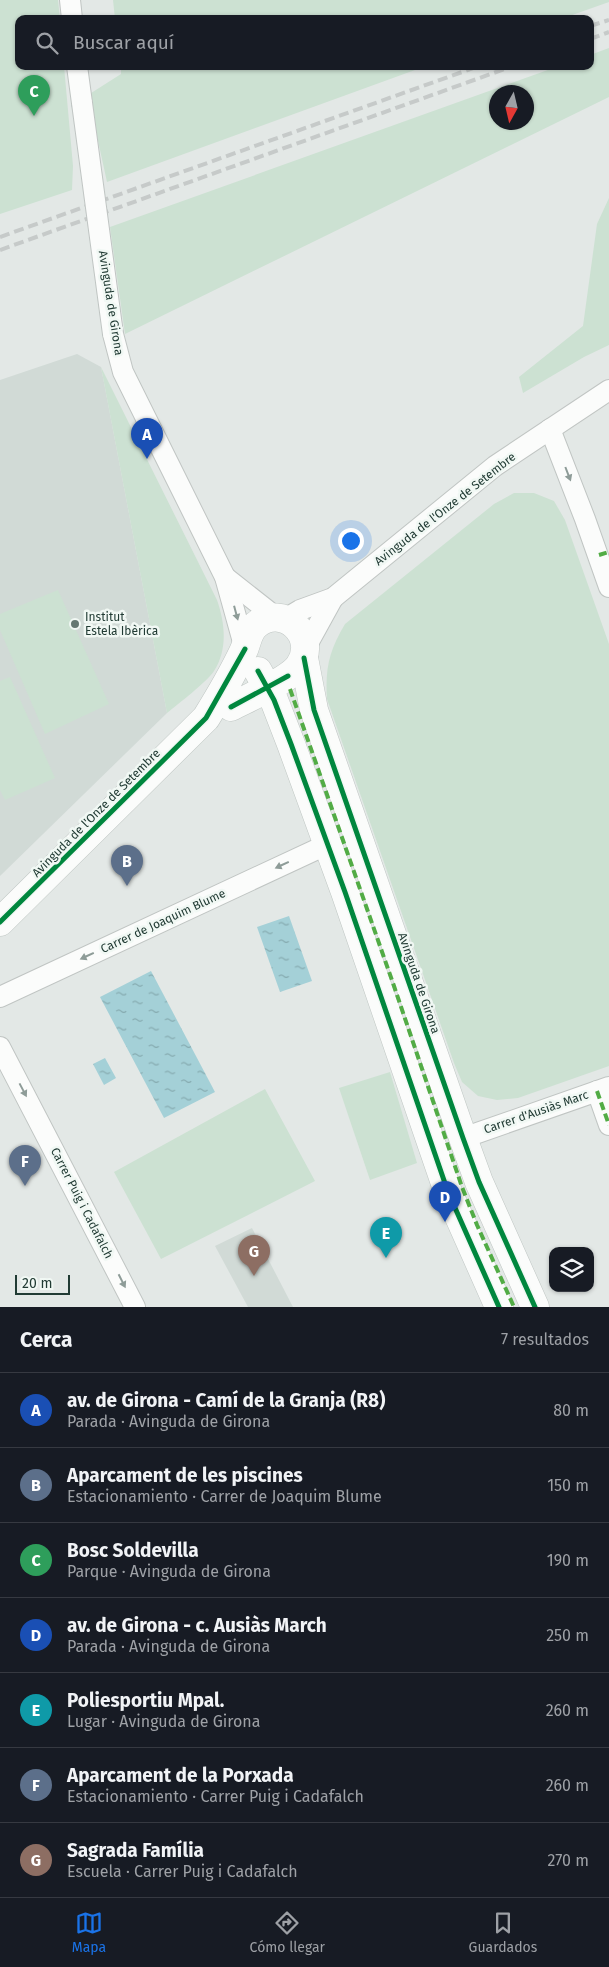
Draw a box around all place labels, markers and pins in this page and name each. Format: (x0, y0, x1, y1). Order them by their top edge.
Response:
pin: C (18, 75, 50, 116)
pin: A (131, 418, 163, 459)
place label: Institut Estela Ibèrica (85, 610, 158, 638)
marker: Institut Estela Ibèrica (69, 618, 81, 630)
pin: B (111, 845, 143, 886)
pin: F (9, 1145, 41, 1186)
pin: D (429, 1181, 461, 1222)
pin: E (370, 1217, 402, 1258)
pin: G (238, 1235, 270, 1276)

